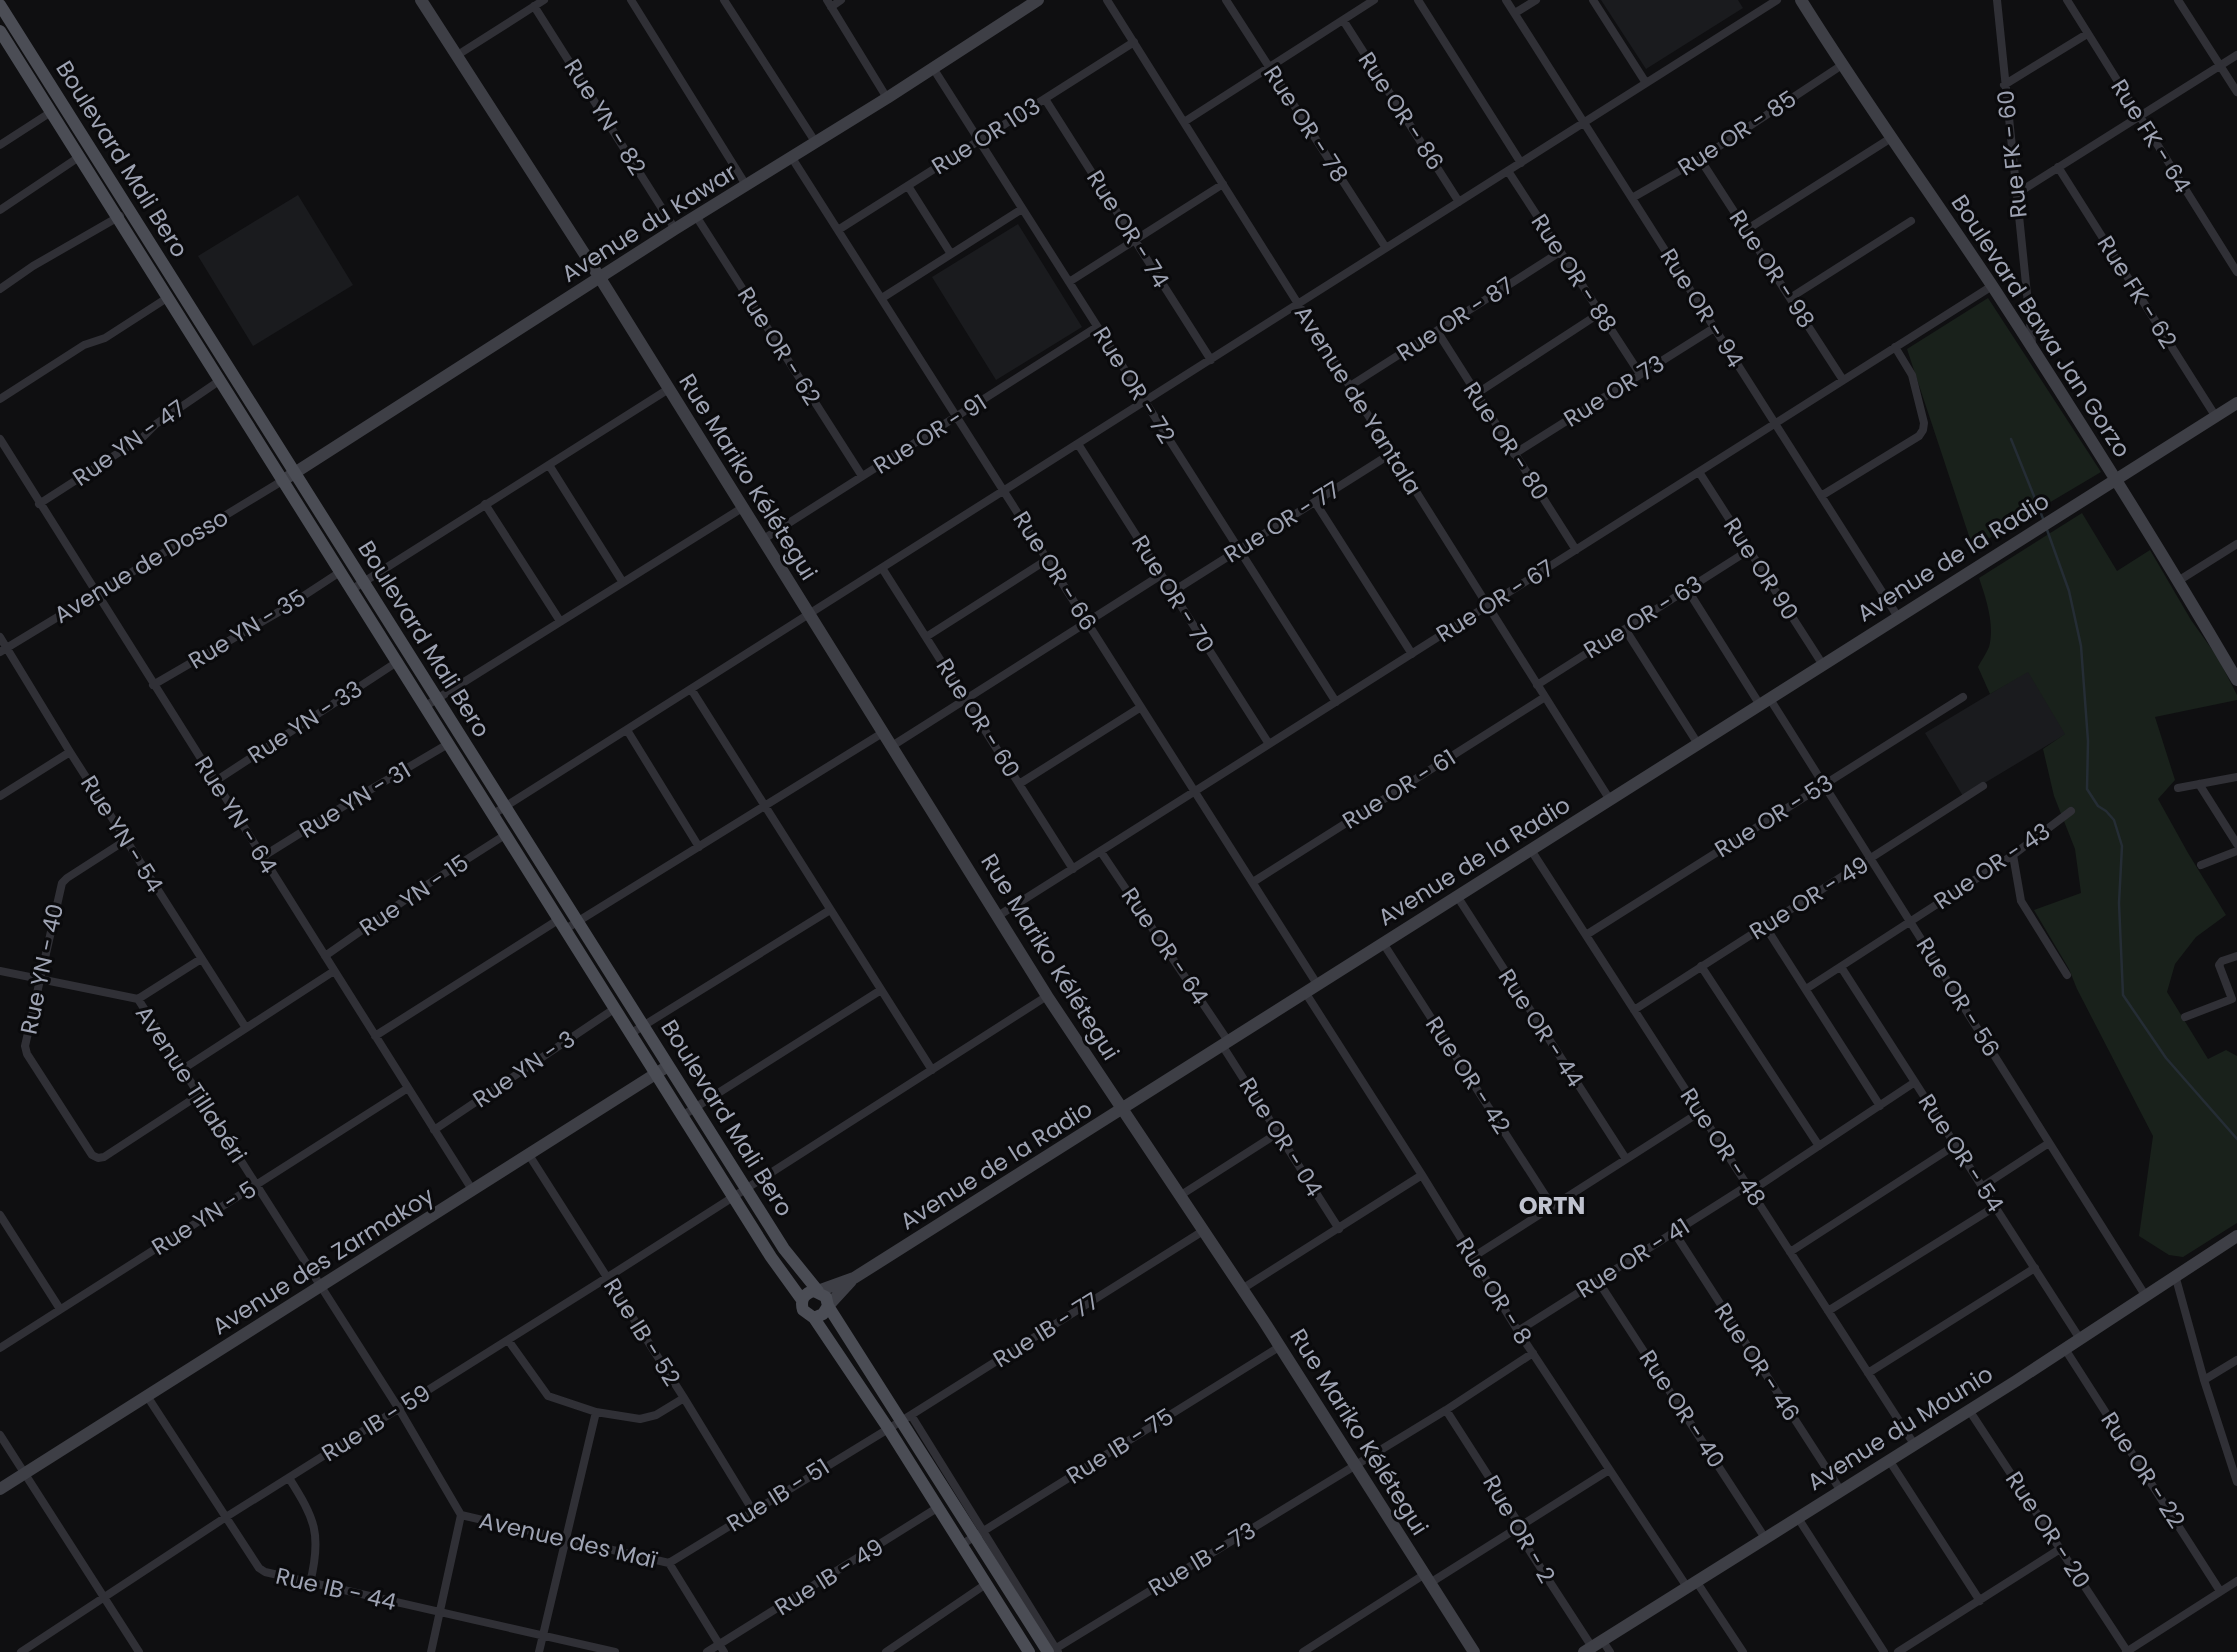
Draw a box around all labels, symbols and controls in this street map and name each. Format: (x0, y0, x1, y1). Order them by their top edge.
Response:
street label: Rue OR - 86 (1351, 46, 1451, 176)
street label: Rue YN - 82 (557, 53, 653, 181)
street label: Boulevard Mali Bero (48, 54, 196, 264)
street label: Rue OR - 78 (1256, 59, 1356, 189)
street label: Rue FK - 64 (2103, 73, 2199, 199)
street label: Rue OR - 85 (1672, 83, 1802, 183)
street label: Rue FK - 60 (1989, 88, 2035, 220)
street label: Rue OR 103 (926, 90, 1046, 182)
street label: Avenue du Kawar (555, 156, 743, 290)
street label: Rue OR - 74 (1079, 164, 1177, 294)
street label: Boulevard Bawa Jan Gorzo (1944, 188, 2138, 464)
street label: Rue OR - 98 (1722, 204, 1822, 334)
street label: Rue OR - 88 (1524, 208, 1624, 338)
street label: Rue FK - 62 (2090, 230, 2184, 354)
street label: Rue OR - 94 (1653, 242, 1751, 374)
street label: Rue OR - 87 (1390, 269, 1520, 369)
street label: Rue OR - 62 (730, 281, 828, 411)
street label: Avenue de Yantala (1287, 299, 1429, 501)
street label: Rue OR - 72 (1085, 321, 1183, 449)
street label: Rue OR 73 (1557, 347, 1671, 435)
street label: Rue Mariko Kélétegui (671, 368, 825, 586)
street label: Rue OR - 80 (1456, 376, 1556, 506)
street label: Rue OR - 91 (867, 387, 993, 481)
street label: Rue YN - 47 (66, 392, 192, 494)
street label: Rue OR - 77 (1218, 474, 1346, 570)
street label: Avenue de la Radio (1851, 485, 2055, 629)
street label: Avenue de Dosso (48, 501, 234, 631)
street label: Rue OR - 66 (1006, 505, 1104, 637)
street label: Rue OR 90 (1716, 512, 1806, 626)
street label: Rue OR - 70 (1124, 529, 1222, 659)
street label: Boulevard Mali Bero (350, 534, 498, 744)
street label: Rue OR - 67 (1430, 552, 1560, 650)
street label: Rue OR - 63 (1578, 568, 1708, 666)
street label: Rue YN - 35 (182, 581, 312, 677)
street label: Rue OR - 60 (929, 652, 1027, 784)
street label: Rue YN - 33 (241, 673, 369, 771)
street label: Rue OR - 61 (1336, 741, 1462, 837)
street label: Rue YN - 64 (187, 750, 285, 880)
street label: Rue YN - 31 (293, 754, 417, 846)
street label: Rue OR - 53 (1709, 767, 1839, 865)
street label: Rue YN - 54 (73, 769, 171, 899)
street label: Avenue de la Radio (1372, 789, 1576, 933)
street label: Rue OR - 43 (1927, 815, 2057, 917)
street label: Rue YN - 15 (353, 847, 475, 943)
street label: Rue Mariko Kélétegui (973, 848, 1127, 1066)
street label: Rue OR - 49 (1743, 849, 1875, 947)
street label: Rue OR - 64 (1114, 881, 1216, 1011)
street label: Rue YN - 40 (13, 901, 71, 1037)
street label: Rue OR - 56 (1909, 931, 2007, 1063)
street label: Rue OR - 44 (1491, 963, 1591, 1093)
street label: Avenue Tillabéri (128, 999, 254, 1169)
street label: Rue OR - 42 (1418, 1010, 1518, 1140)
street label: Boulevard Mali Bero (653, 1013, 801, 1223)
street label: Rue YN - 3 (466, 1023, 582, 1115)
street label: Rue OR - 04 (1232, 1071, 1330, 1203)
street label: Rue OR - 48 (1673, 1082, 1773, 1212)
street label: Rue OR - 54 (1911, 1088, 2011, 1218)
street label: Avenue de la Radio (894, 1093, 1098, 1237)
street label: Rue YN - 5 (145, 1173, 263, 1263)
street label: Avenue des Zarmakoy (206, 1180, 440, 1342)
district label: ORTN (1519, 1189, 1585, 1222)
street label: Rue OR - 41 (1570, 1211, 1696, 1305)
street label: Rue OR - 8 (1448, 1231, 1540, 1351)
street label: Rue IB - 52 (596, 1272, 688, 1392)
street label: Rue IB - 77 (987, 1285, 1105, 1375)
street label: Rue OR - 46 (1707, 1297, 1807, 1427)
street label: Rue Mariko Kélétegui (1282, 1323, 1436, 1541)
street label: Rue OR - 40 (1632, 1344, 1732, 1474)
street label: Avenue du Mounio (1801, 1358, 1999, 1498)
street label: Rue IB - 59 (315, 1377, 437, 1469)
street label: Rue IB - 75 (1060, 1400, 1180, 1492)
street label: Rue OR - 22 (2093, 1406, 2193, 1534)
street label: Rue IB - 51 (720, 1451, 836, 1539)
street label: Rue OR - 20 (1998, 1465, 2098, 1595)
street label: Rue OR - 2 (1475, 1469, 1563, 1589)
street label: Avenue des Maï (476, 1504, 660, 1576)
street label: Rue IB - 73 (1142, 1514, 1262, 1604)
street label: Rue IB - 49 (768, 1531, 890, 1623)
street label: Rue IB - 44 (273, 1560, 399, 1618)

